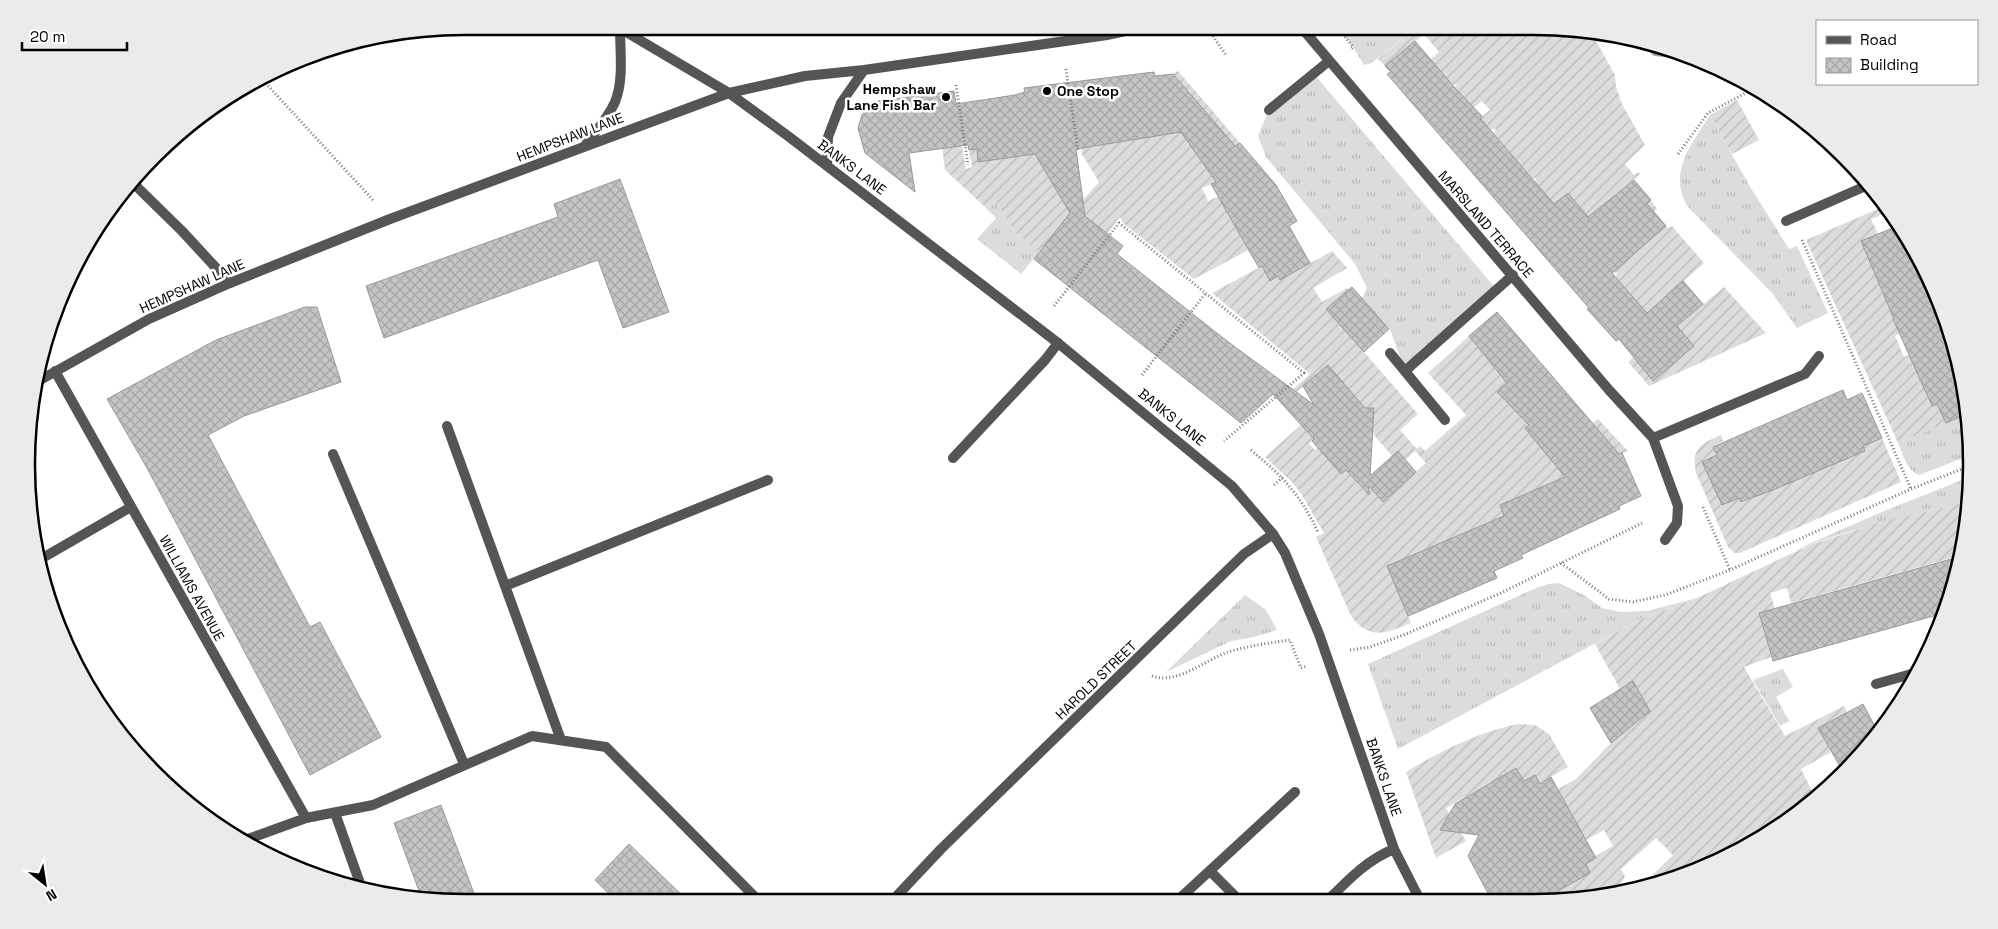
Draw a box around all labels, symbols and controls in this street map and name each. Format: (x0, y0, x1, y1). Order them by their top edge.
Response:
scale bar (22, 20, 128, 52)
legend (1816, 20, 1978, 85)
text: 20 m (30, 27, 65, 46)
text: Road (1860, 30, 1897, 49)
text: Building (1860, 55, 1919, 74)
place label: Hempshaw Lane Fish Bar (846, 80, 936, 114)
place label: One Stop (1057, 82, 1119, 100)
marker: One Stop (1041, 85, 1053, 97)
marker: Hempshaw Lane Fish Bar (940, 91, 952, 103)
street label: HEMPSHAW LANE (514, 108, 626, 166)
street label: BANKS LANE (814, 135, 890, 199)
street label: MARSLAND TERRACE (1435, 167, 1537, 281)
street label: HEMPSHAW LANE (137, 255, 247, 317)
street label: BANKS LANE (1135, 384, 1209, 450)
street label: WILLIAMS AVENUE (155, 532, 229, 644)
street label: HAROLD STREET (1052, 637, 1140, 723)
street label: BANKS LANE (1362, 735, 1406, 819)
north arrow (20, 859, 70, 909)
text: N (43, 885, 60, 905)

